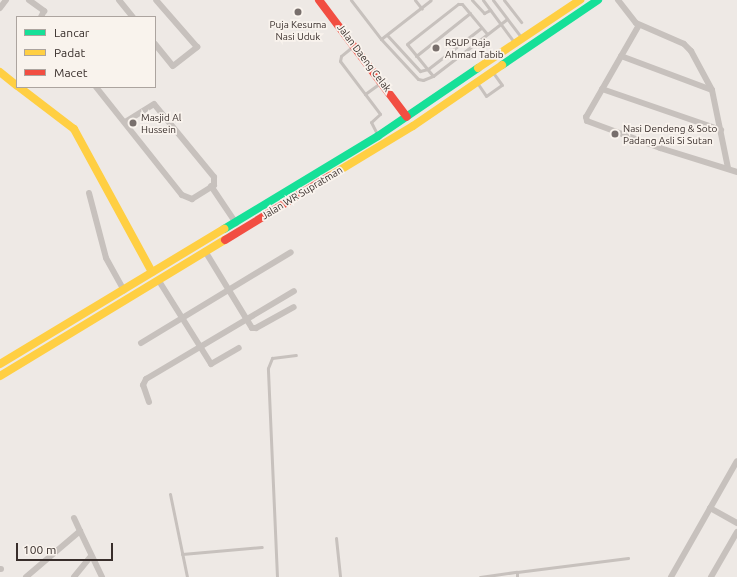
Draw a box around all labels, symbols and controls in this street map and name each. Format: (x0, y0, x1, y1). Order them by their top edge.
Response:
marker: Puja Kesuma Nasi Uduk (293, 7, 303, 17)
legend (16, 16, 156, 88)
place label: Puja Kesuma Nasi Uduk (270, 18, 326, 42)
street label: Jalan Daeng Celak (335, 22, 393, 94)
text: Lancar (54, 26, 89, 39)
place label: RSUP Raja Ahmad Tabib (445, 36, 504, 60)
marker: RSUP Raja Ahmad Tabib (430, 42, 442, 54)
text: Padat (54, 46, 85, 59)
text: Macet (54, 66, 87, 79)
place label: Masjid Al Hussein (141, 111, 181, 134)
marker: Masjid Al Hussein (128, 118, 138, 128)
place label: Nasi Dendeng & Soto Padang Asli Si Sutan (623, 122, 717, 146)
marker: Nasi Dendeng & Soto Padang Asli Si Sutan (610, 129, 620, 139)
street label: Jalan WR Supratman (259, 164, 345, 222)
scale bar (18, 535, 115, 561)
text: 100 m (23, 543, 56, 556)

